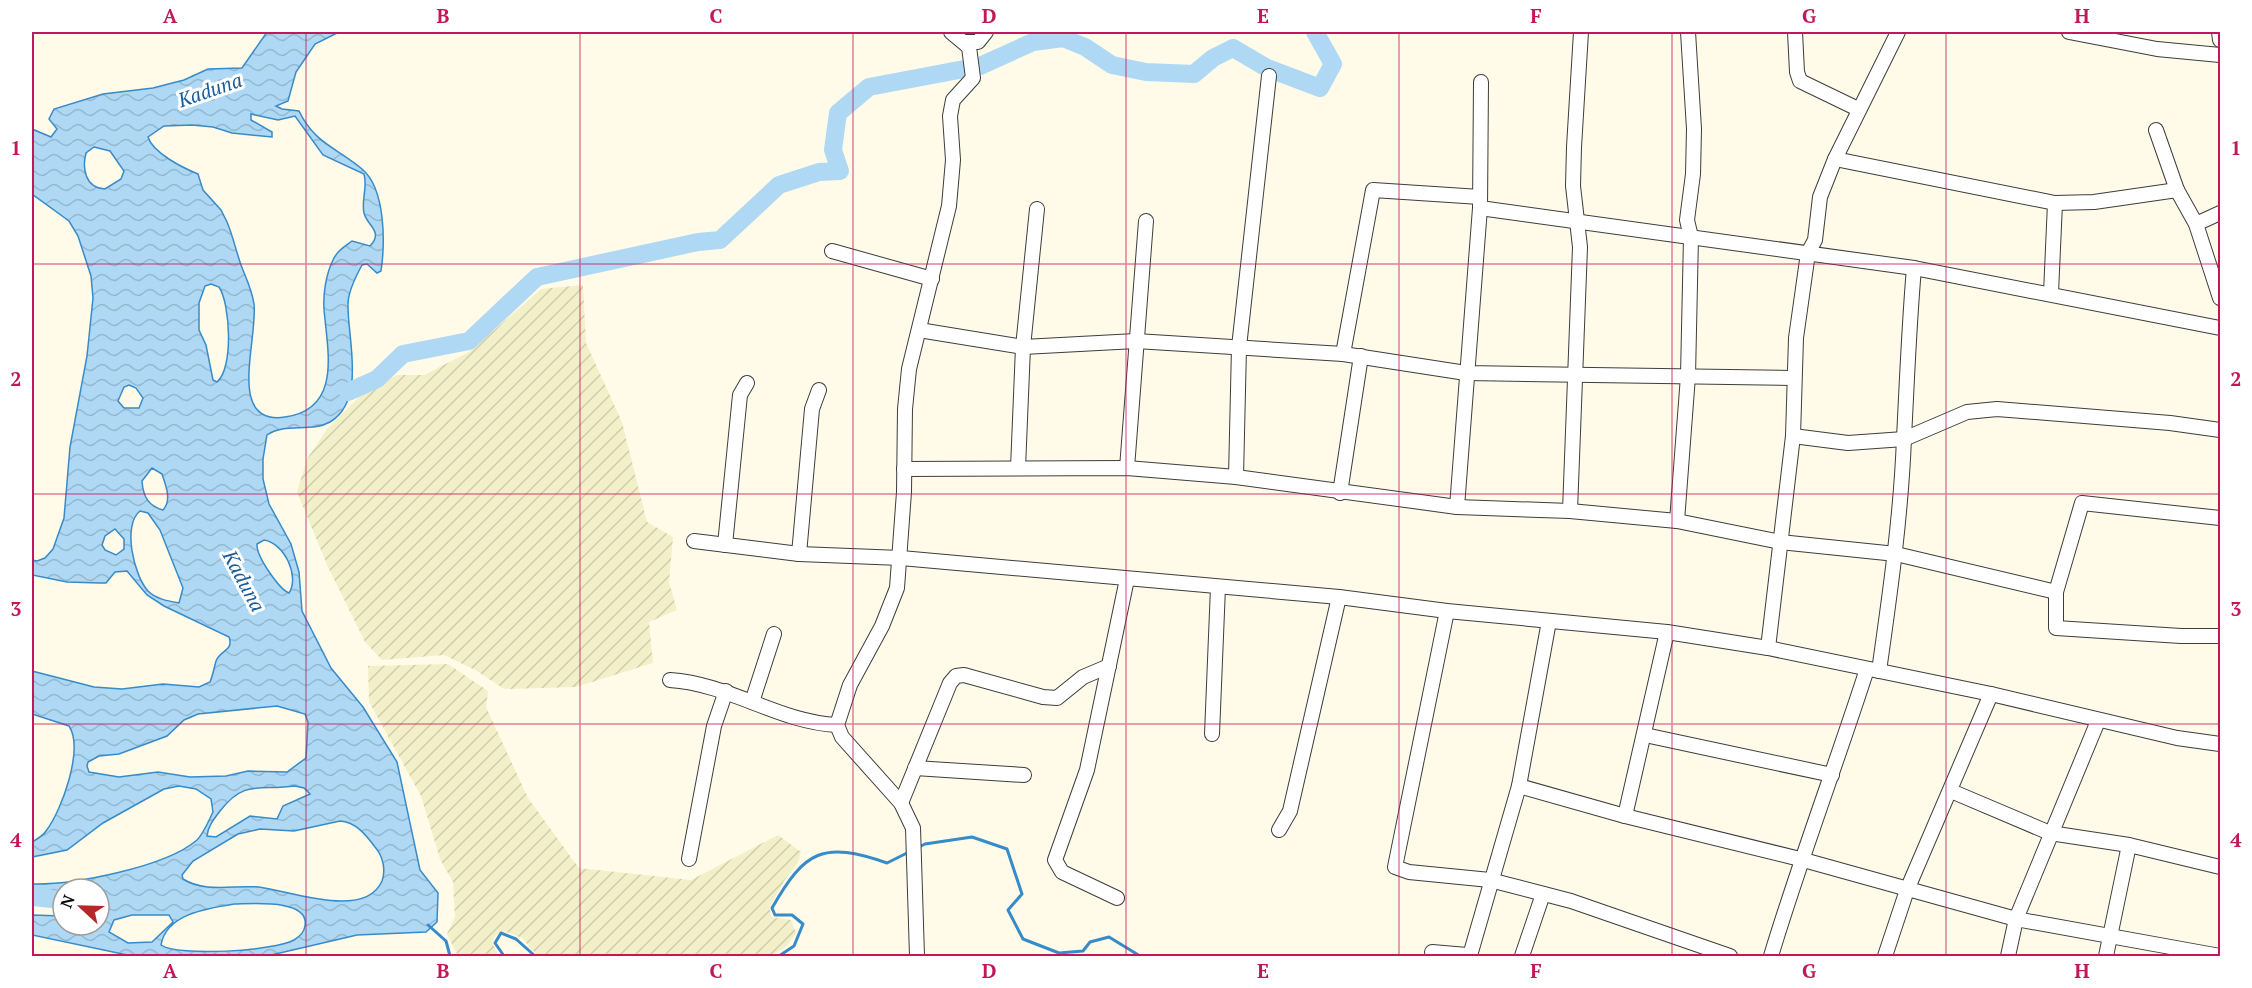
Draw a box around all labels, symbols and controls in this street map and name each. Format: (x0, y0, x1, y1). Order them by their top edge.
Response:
text: A (163, 2, 178, 29)
text: B (437, 2, 450, 29)
text: C (709, 2, 723, 29)
text: D (982, 2, 996, 29)
text: E (1257, 2, 1269, 29)
text: F (1530, 2, 1542, 29)
text: G (1802, 2, 1816, 29)
text: H (2074, 2, 2090, 29)
water label: Kaduna (173, 66, 246, 113)
text: 1 (10, 134, 22, 161)
text: 1 (2230, 134, 2242, 161)
text: 2 (10, 365, 22, 392)
text: 2 (2230, 365, 2242, 392)
water label: Kaduna (216, 544, 272, 616)
text: 3 (10, 595, 22, 622)
text: 3 (2230, 595, 2242, 622)
text: 4 (10, 826, 22, 853)
text: 4 (2230, 826, 2242, 853)
north arrow (51, 877, 111, 937)
text: N (55, 892, 80, 911)
text: A (163, 957, 178, 984)
text: B (437, 957, 450, 984)
text: C (709, 957, 723, 984)
text: D (982, 957, 996, 984)
text: E (1257, 957, 1269, 984)
text: F (1530, 957, 1542, 984)
text: G (1802, 957, 1816, 984)
text: H (2074, 957, 2090, 984)

